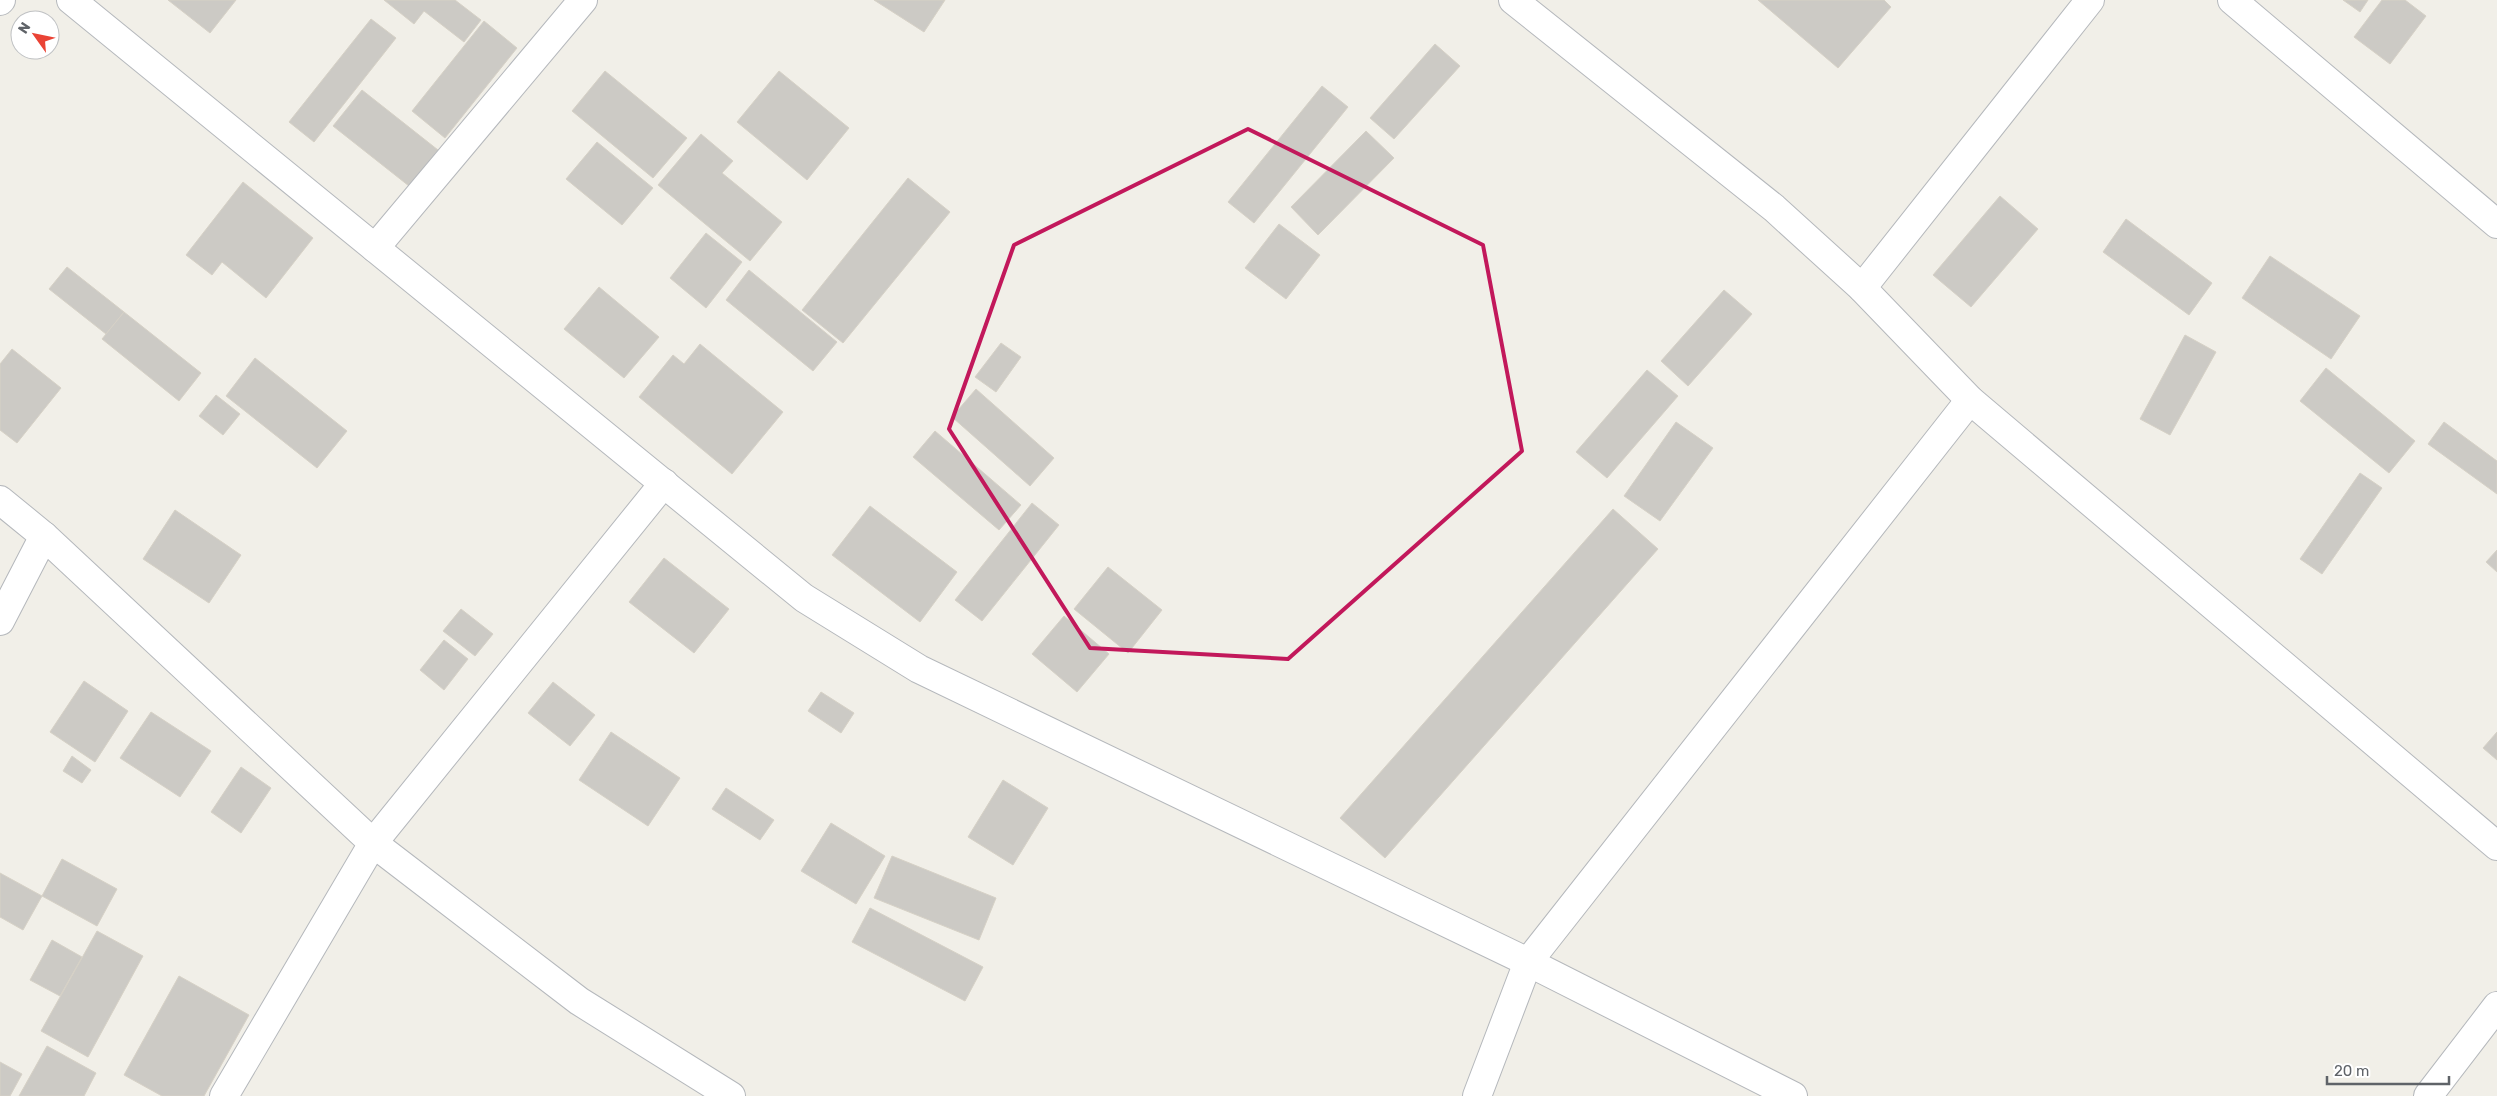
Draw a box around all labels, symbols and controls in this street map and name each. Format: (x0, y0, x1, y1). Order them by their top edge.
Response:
north arrow (10, 10, 60, 60)
text: N (15, 19, 34, 37)
scale bar (2327, 1054, 2450, 1086)
text: 20 m (2334, 1062, 2369, 1080)

